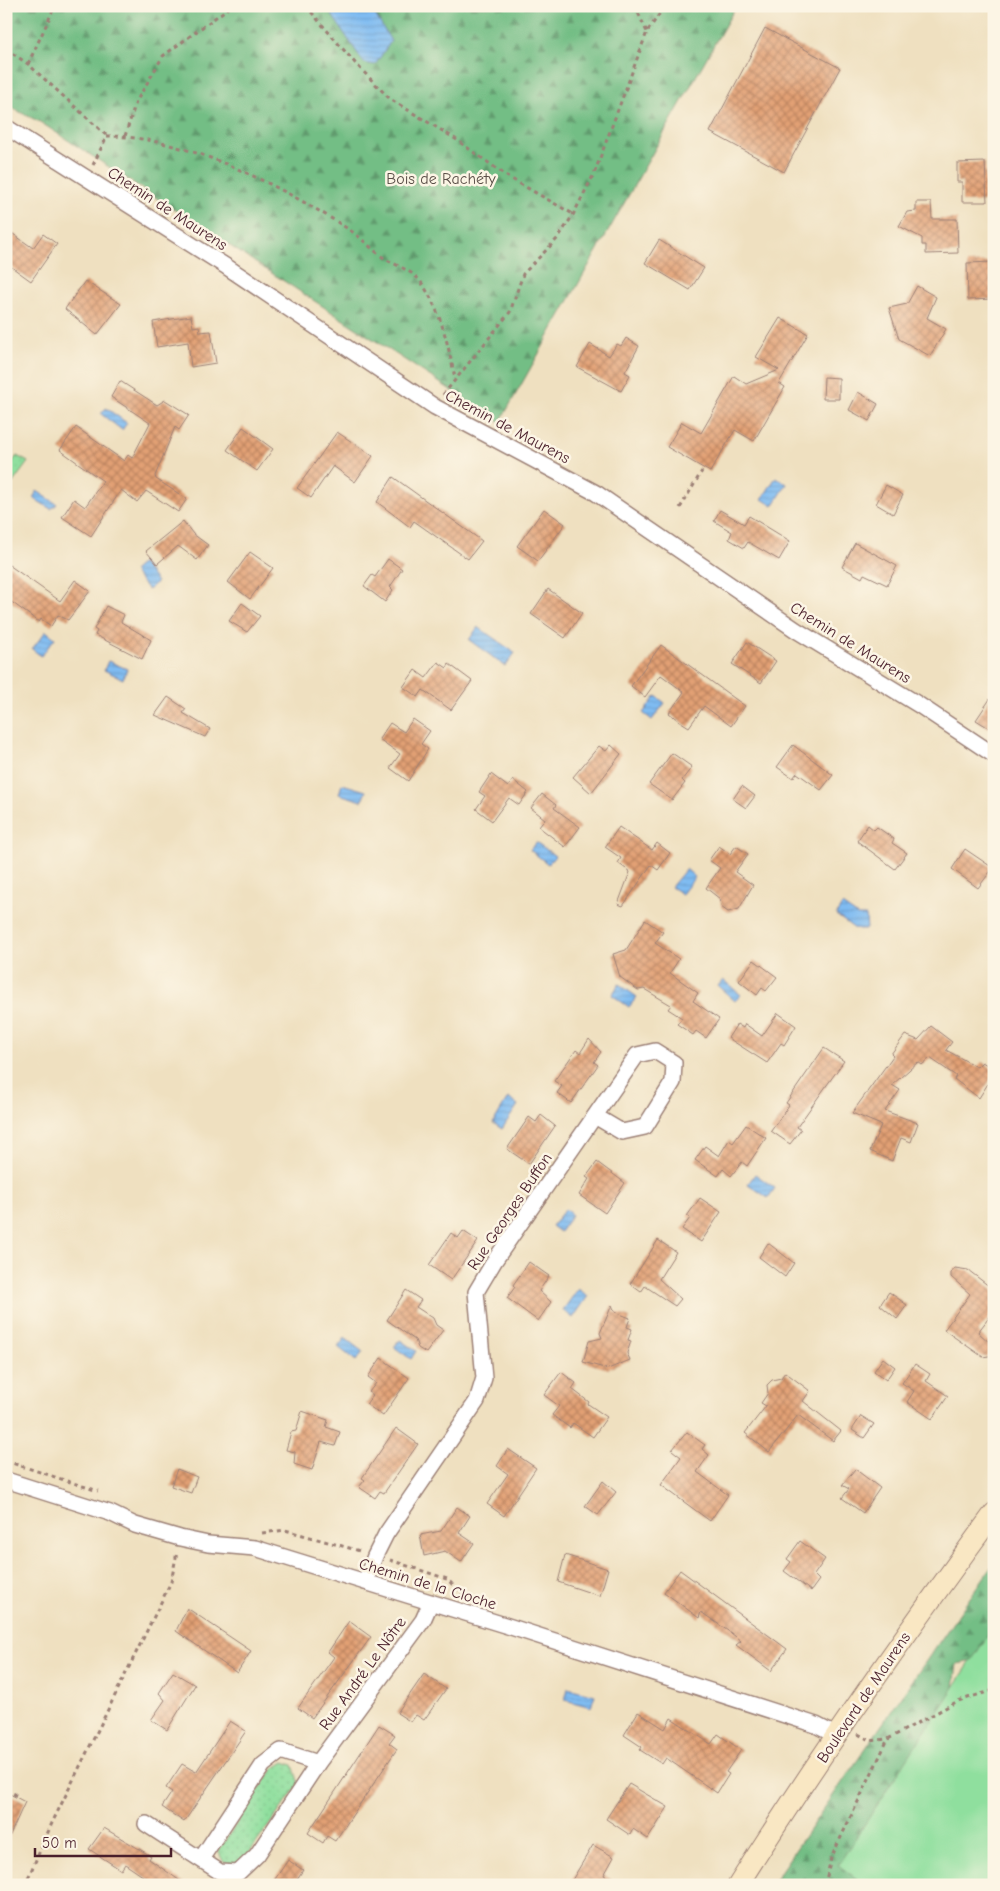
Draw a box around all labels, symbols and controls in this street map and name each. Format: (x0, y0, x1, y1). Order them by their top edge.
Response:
street label: Chemin de Maurens (104, 164, 231, 254)
park label: Bois de Rachéty (386, 170, 497, 188)
street label: Chemin de Maurens (442, 386, 573, 468)
street label: Chemin de Maurens (787, 598, 914, 687)
street label: Rue Georges Buffon (464, 1150, 556, 1274)
street label: Chemin de la Cloche (357, 1555, 498, 1613)
street label: Rue André Le Nôtre (316, 1613, 410, 1734)
street label: Boulevard de Maurens (813, 1629, 914, 1766)
scale bar (35, 1826, 171, 1858)
text: 50 m (42, 1834, 77, 1852)

